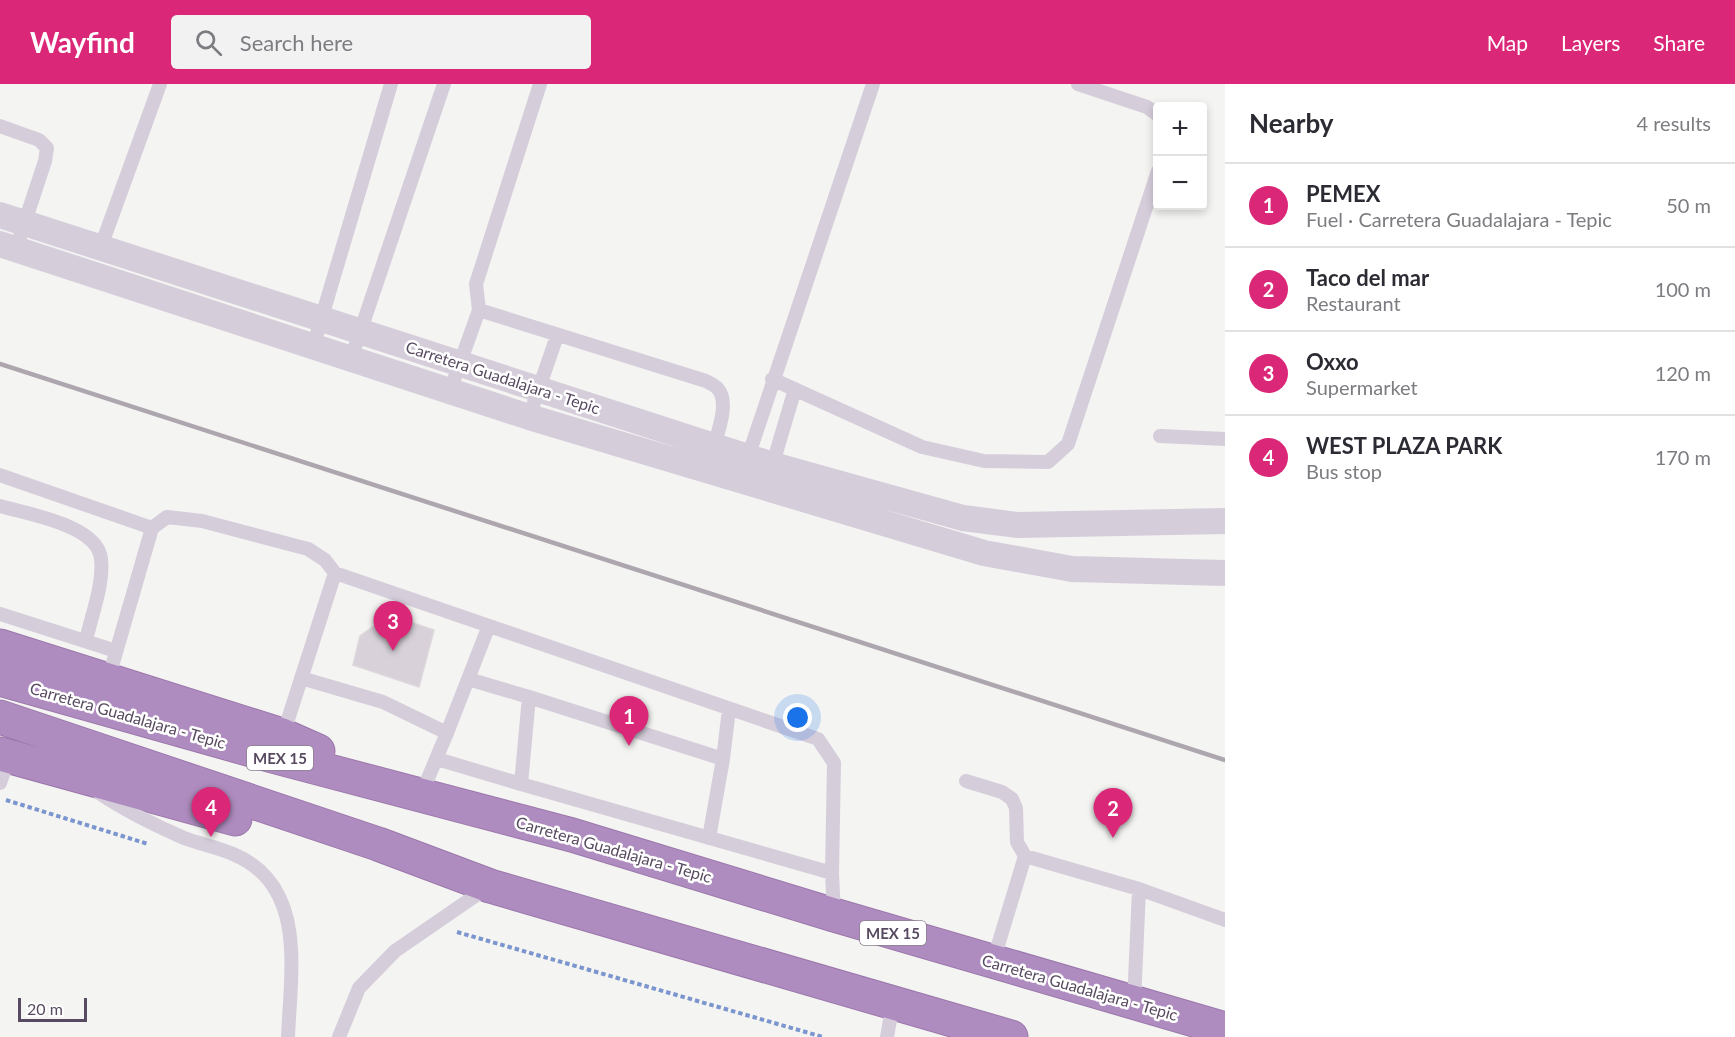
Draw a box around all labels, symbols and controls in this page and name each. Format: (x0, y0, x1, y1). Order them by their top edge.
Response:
search box (171, 15, 591, 69)
text: Wayfind (30, 25, 135, 59)
icon: search (192, 26, 225, 59)
text: Search here (240, 29, 353, 56)
text: Map (1487, 30, 1528, 55)
text: Layers (1561, 30, 1620, 55)
text: Share (1653, 30, 1705, 55)
map controls (1153, 102, 1207, 210)
button: + (1153, 102, 1207, 156)
text: Nearby (1249, 107, 1334, 139)
text: 4 results (1636, 111, 1711, 135)
button: − (1153, 156, 1207, 210)
text: PEMEX (1306, 180, 1380, 207)
text: 1 (1263, 193, 1274, 217)
text: 50 m (1666, 193, 1711, 217)
text: Fuel · Carretera Guadalajara - Tepic (1306, 207, 1612, 231)
text: Taco del mar (1306, 264, 1429, 291)
text: 2 (1263, 277, 1274, 301)
text: 100 m (1655, 277, 1711, 301)
text: Restaurant (1306, 291, 1401, 315)
street label: Carretera Guadalajara - Tepic (404, 337, 603, 417)
text: Oxxo (1306, 348, 1359, 375)
text: 3 (1263, 361, 1274, 385)
text: 120 m (1655, 361, 1711, 385)
text: Supermarket (1306, 375, 1418, 399)
text: WEST PLAZA PARK (1306, 432, 1502, 459)
text: 4 (1263, 445, 1274, 469)
text: 170 m (1655, 445, 1711, 469)
text: Bus stop (1306, 459, 1382, 483)
pin: 3 (374, 602, 412, 651)
street label: Carretera Guadalajara - Tepic (28, 678, 228, 752)
pin: 1 (610, 696, 648, 746)
your location (783, 703, 812, 732)
road number: MEX 15 (247, 746, 313, 770)
pin: 4 (192, 788, 230, 837)
pin: 2 (1094, 788, 1132, 838)
street label: Carretera Guadalajara - Tepic (514, 812, 714, 886)
road number: MEX 15 (860, 921, 926, 945)
street label: Carretera Guadalajara - Tepic (980, 950, 1180, 1024)
scale bar (18, 995, 87, 1022)
text: 20 m (27, 999, 63, 1018)

